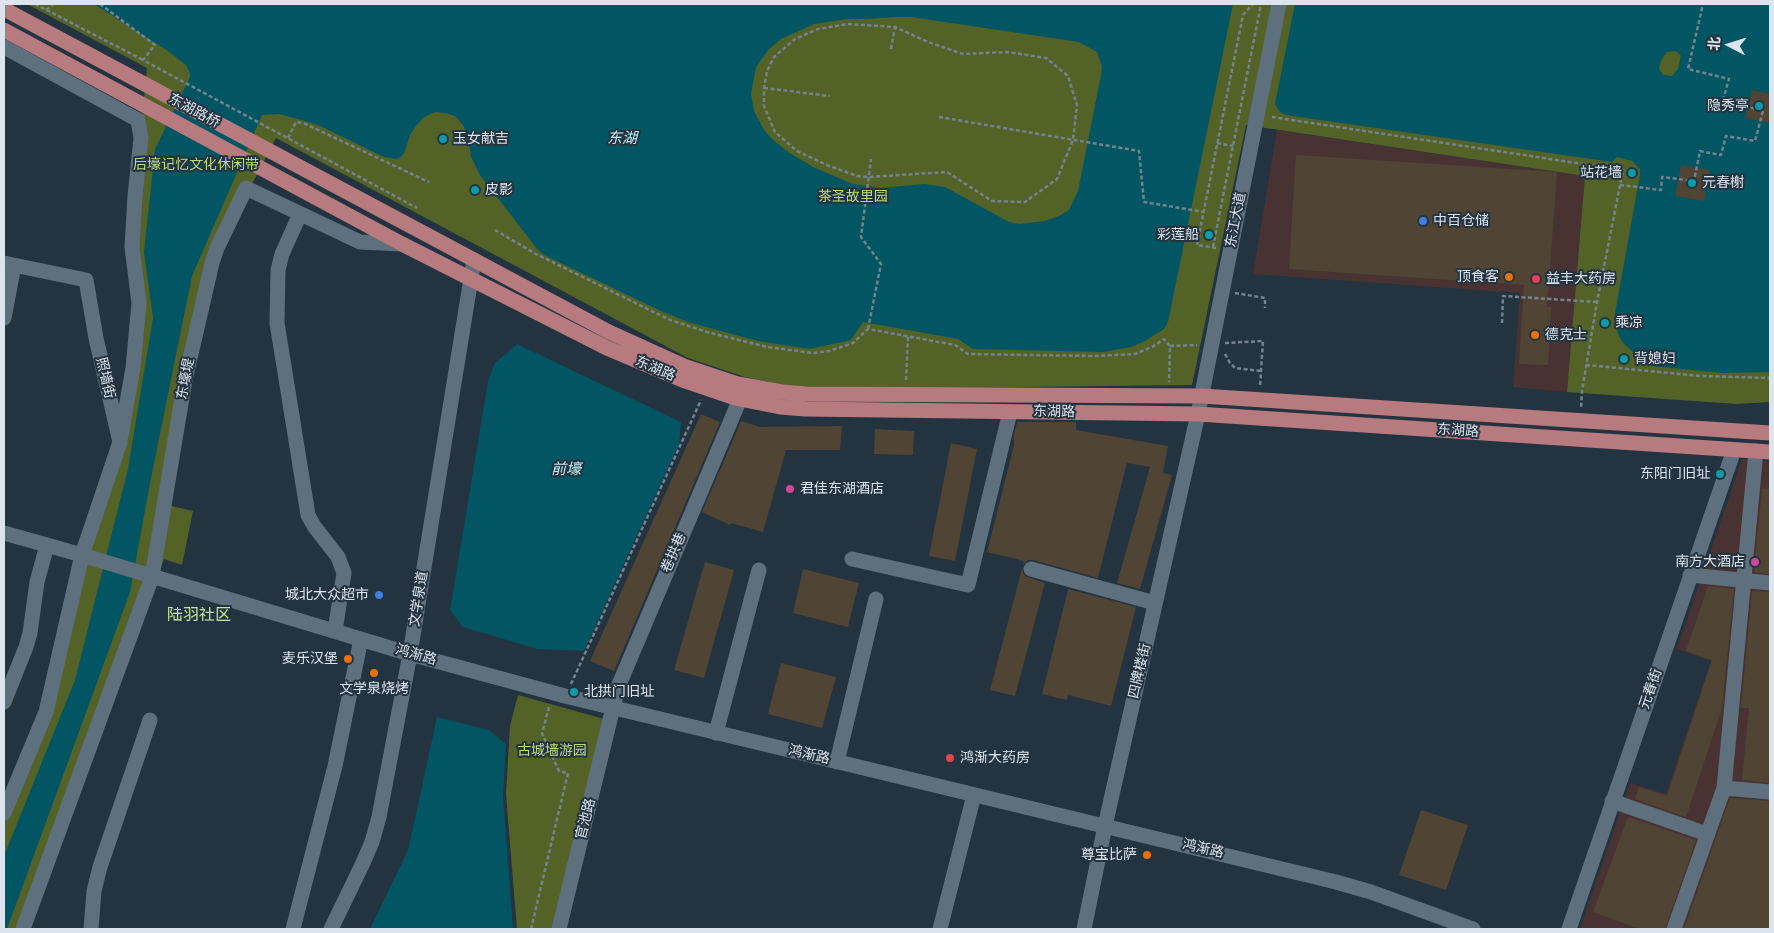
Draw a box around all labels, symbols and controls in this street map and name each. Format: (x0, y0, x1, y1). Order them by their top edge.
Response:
north arrow (1704, 20, 1754, 70)
text: 北 (1705, 36, 1723, 51)
street label: 东湖路桥 (165, 90, 223, 132)
place label: 隐秀亭 (1707, 98, 1749, 114)
marker: 隐秀亭 (1753, 100, 1765, 112)
water label: 东湖 (607, 130, 637, 148)
place label: 玉女献吉 (453, 131, 509, 147)
marker: 玉女献吉 (437, 133, 449, 145)
park label: 后壕记忆文化休闲带 (133, 157, 259, 173)
place label: 站花墙 (1580, 165, 1622, 181)
marker: 站花墙 (1626, 167, 1638, 179)
place label: 元春榭 (1702, 175, 1744, 191)
marker: 元春榭 (1686, 177, 1698, 189)
place label: 皮影 (485, 182, 513, 198)
marker: 皮影 (469, 184, 481, 196)
park label: 茶圣故里园 (818, 189, 888, 205)
street label: 东江大道 (1222, 191, 1250, 249)
place label: 中百仓储 (1433, 213, 1489, 229)
marker: 中百仓储 (1417, 215, 1429, 227)
place label: 彩莲船 (1157, 227, 1199, 243)
marker: 彩莲船 (1203, 229, 1215, 241)
place label: 顶食客 (1457, 269, 1499, 285)
marker: 顶食客 (1503, 271, 1515, 283)
place label: 益丰大药房 (1546, 271, 1616, 287)
marker: 益丰大药房 (1530, 273, 1542, 285)
place label: 乘凉 (1615, 315, 1643, 331)
marker: 乘凉 (1599, 317, 1611, 329)
place label: 德克士 (1545, 327, 1587, 343)
marker: 德克士 (1529, 329, 1541, 341)
place label: 背媳妇 (1634, 351, 1676, 367)
street label: 东湖路 (632, 353, 678, 385)
marker: 背媳妇 (1618, 353, 1630, 365)
street label: 照墙街 (92, 356, 118, 400)
street label: 东壕堤 (174, 357, 198, 401)
street label: 东湖路 (1033, 403, 1075, 421)
street label: 东湖路 (1436, 421, 1480, 441)
water label: 前壕 (551, 461, 581, 479)
place label: 东阳门旧址 (1640, 466, 1710, 482)
marker: 东阳门旧址 (1714, 468, 1726, 480)
place label: 君佳东湖酒店 (800, 481, 884, 497)
marker: 君佳东湖酒店 (784, 483, 796, 495)
street label: 卷拱巷 (658, 530, 690, 576)
place label: 南方大酒店 (1675, 554, 1745, 570)
marker: 南方大酒店 (1749, 556, 1761, 568)
street label: 文学泉道 (406, 570, 432, 628)
place label: 城北大众超市 (285, 587, 369, 603)
marker: 城北大众超市 (373, 589, 385, 601)
district label: 陆羽社区 (167, 606, 231, 626)
street label: 鸿渐路 (393, 641, 439, 669)
street label: 四牌楼街 (1126, 642, 1154, 700)
place label: 麦乐汉堡 (282, 651, 338, 667)
marker: 麦乐汉堡 (342, 653, 354, 665)
street label: 元春街 (1636, 666, 1666, 712)
marker: 文学泉烧烤 (368, 667, 380, 679)
place label: 文学泉烧烤 (339, 681, 409, 697)
place label: 北拱门旧址 (584, 684, 654, 700)
marker: 北拱门旧址 (568, 686, 580, 698)
street label: 鸿渐路 (787, 742, 831, 768)
park label: 古城墙游园 (517, 743, 587, 759)
place label: 鸿渐大药房 (960, 750, 1030, 766)
marker: 鸿渐大药房 (944, 752, 956, 764)
street label: 官池路 (573, 797, 599, 841)
street label: 鸿渐路 (1181, 836, 1225, 862)
place label: 尊宝比萨 (1081, 847, 1137, 863)
marker: 尊宝比萨 (1141, 849, 1153, 861)

